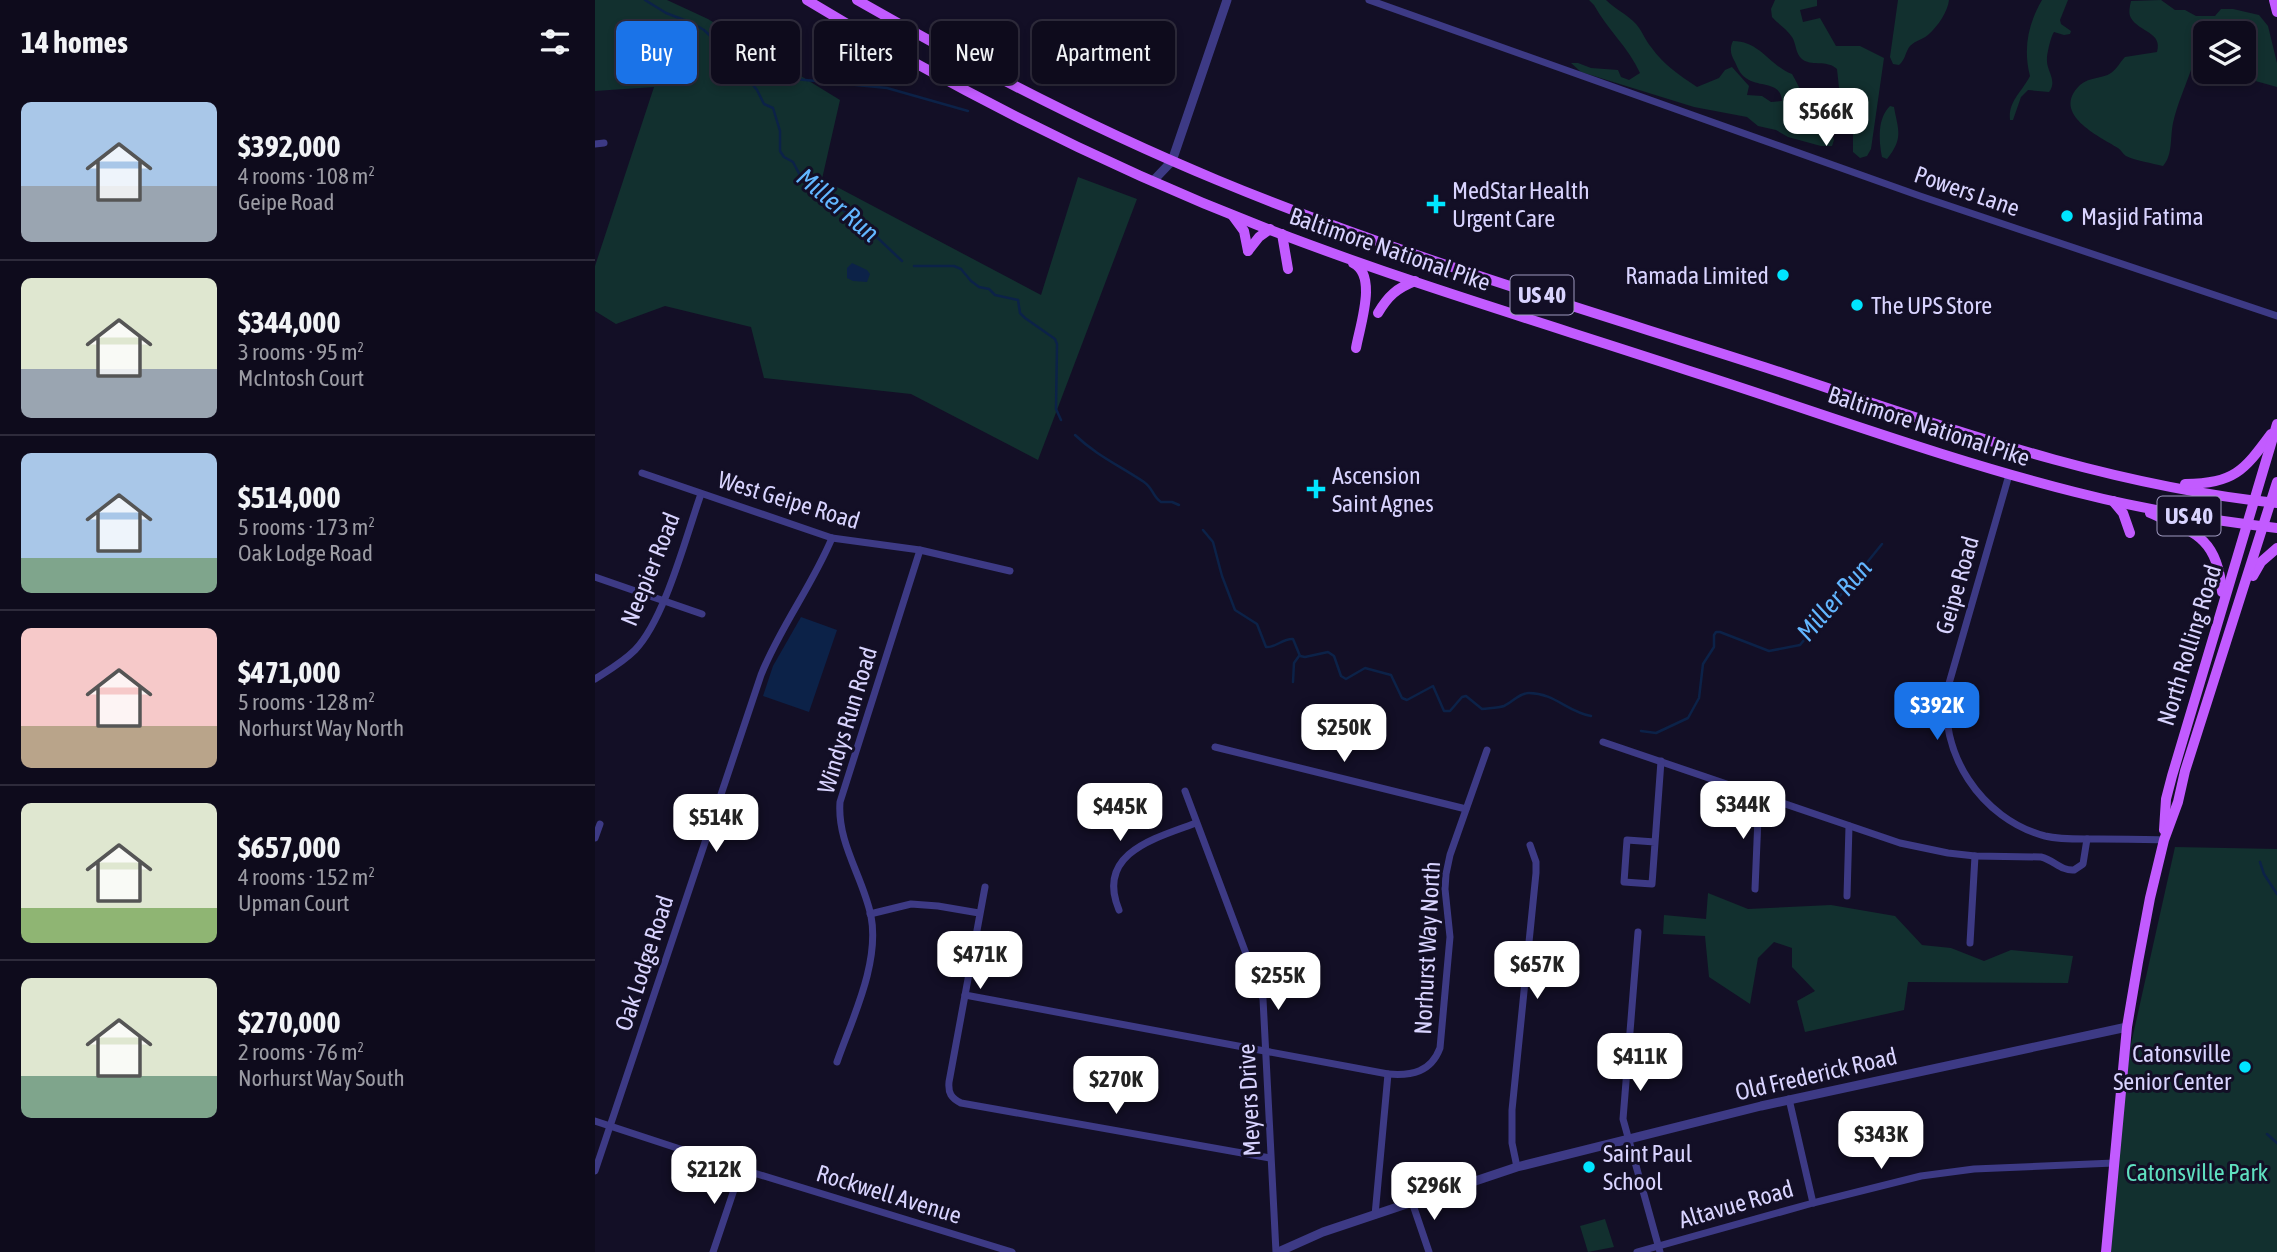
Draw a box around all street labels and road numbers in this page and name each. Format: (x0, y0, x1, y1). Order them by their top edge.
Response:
street label: Powers Lane (1911, 160, 2023, 222)
street label: Baltimore National Pike (1286, 202, 1494, 296)
road number: US 40 (1511, 276, 1573, 314)
street label: Baltimore National Pike (1825, 381, 2033, 471)
street label: West Geipe Road (715, 466, 863, 534)
road number: US 40 (2157, 496, 2221, 536)
street label: Neepier Road (615, 508, 685, 630)
street label: Geipe Road (1930, 533, 1984, 637)
street label: North Rolling Road (2152, 561, 2226, 729)
street label: Windys Run Road (812, 643, 882, 797)
street label: Norhurst Way North (1409, 861, 1445, 1035)
street label: Oak Lodge Road (609, 892, 679, 1034)
street label: Old Frederick Road (1732, 1042, 1900, 1106)
street label: Meyers Drive (1233, 1043, 1265, 1157)
street label: Rockwell Avenue (813, 1159, 965, 1229)
street label: Altavue Road (1676, 1175, 1796, 1233)

